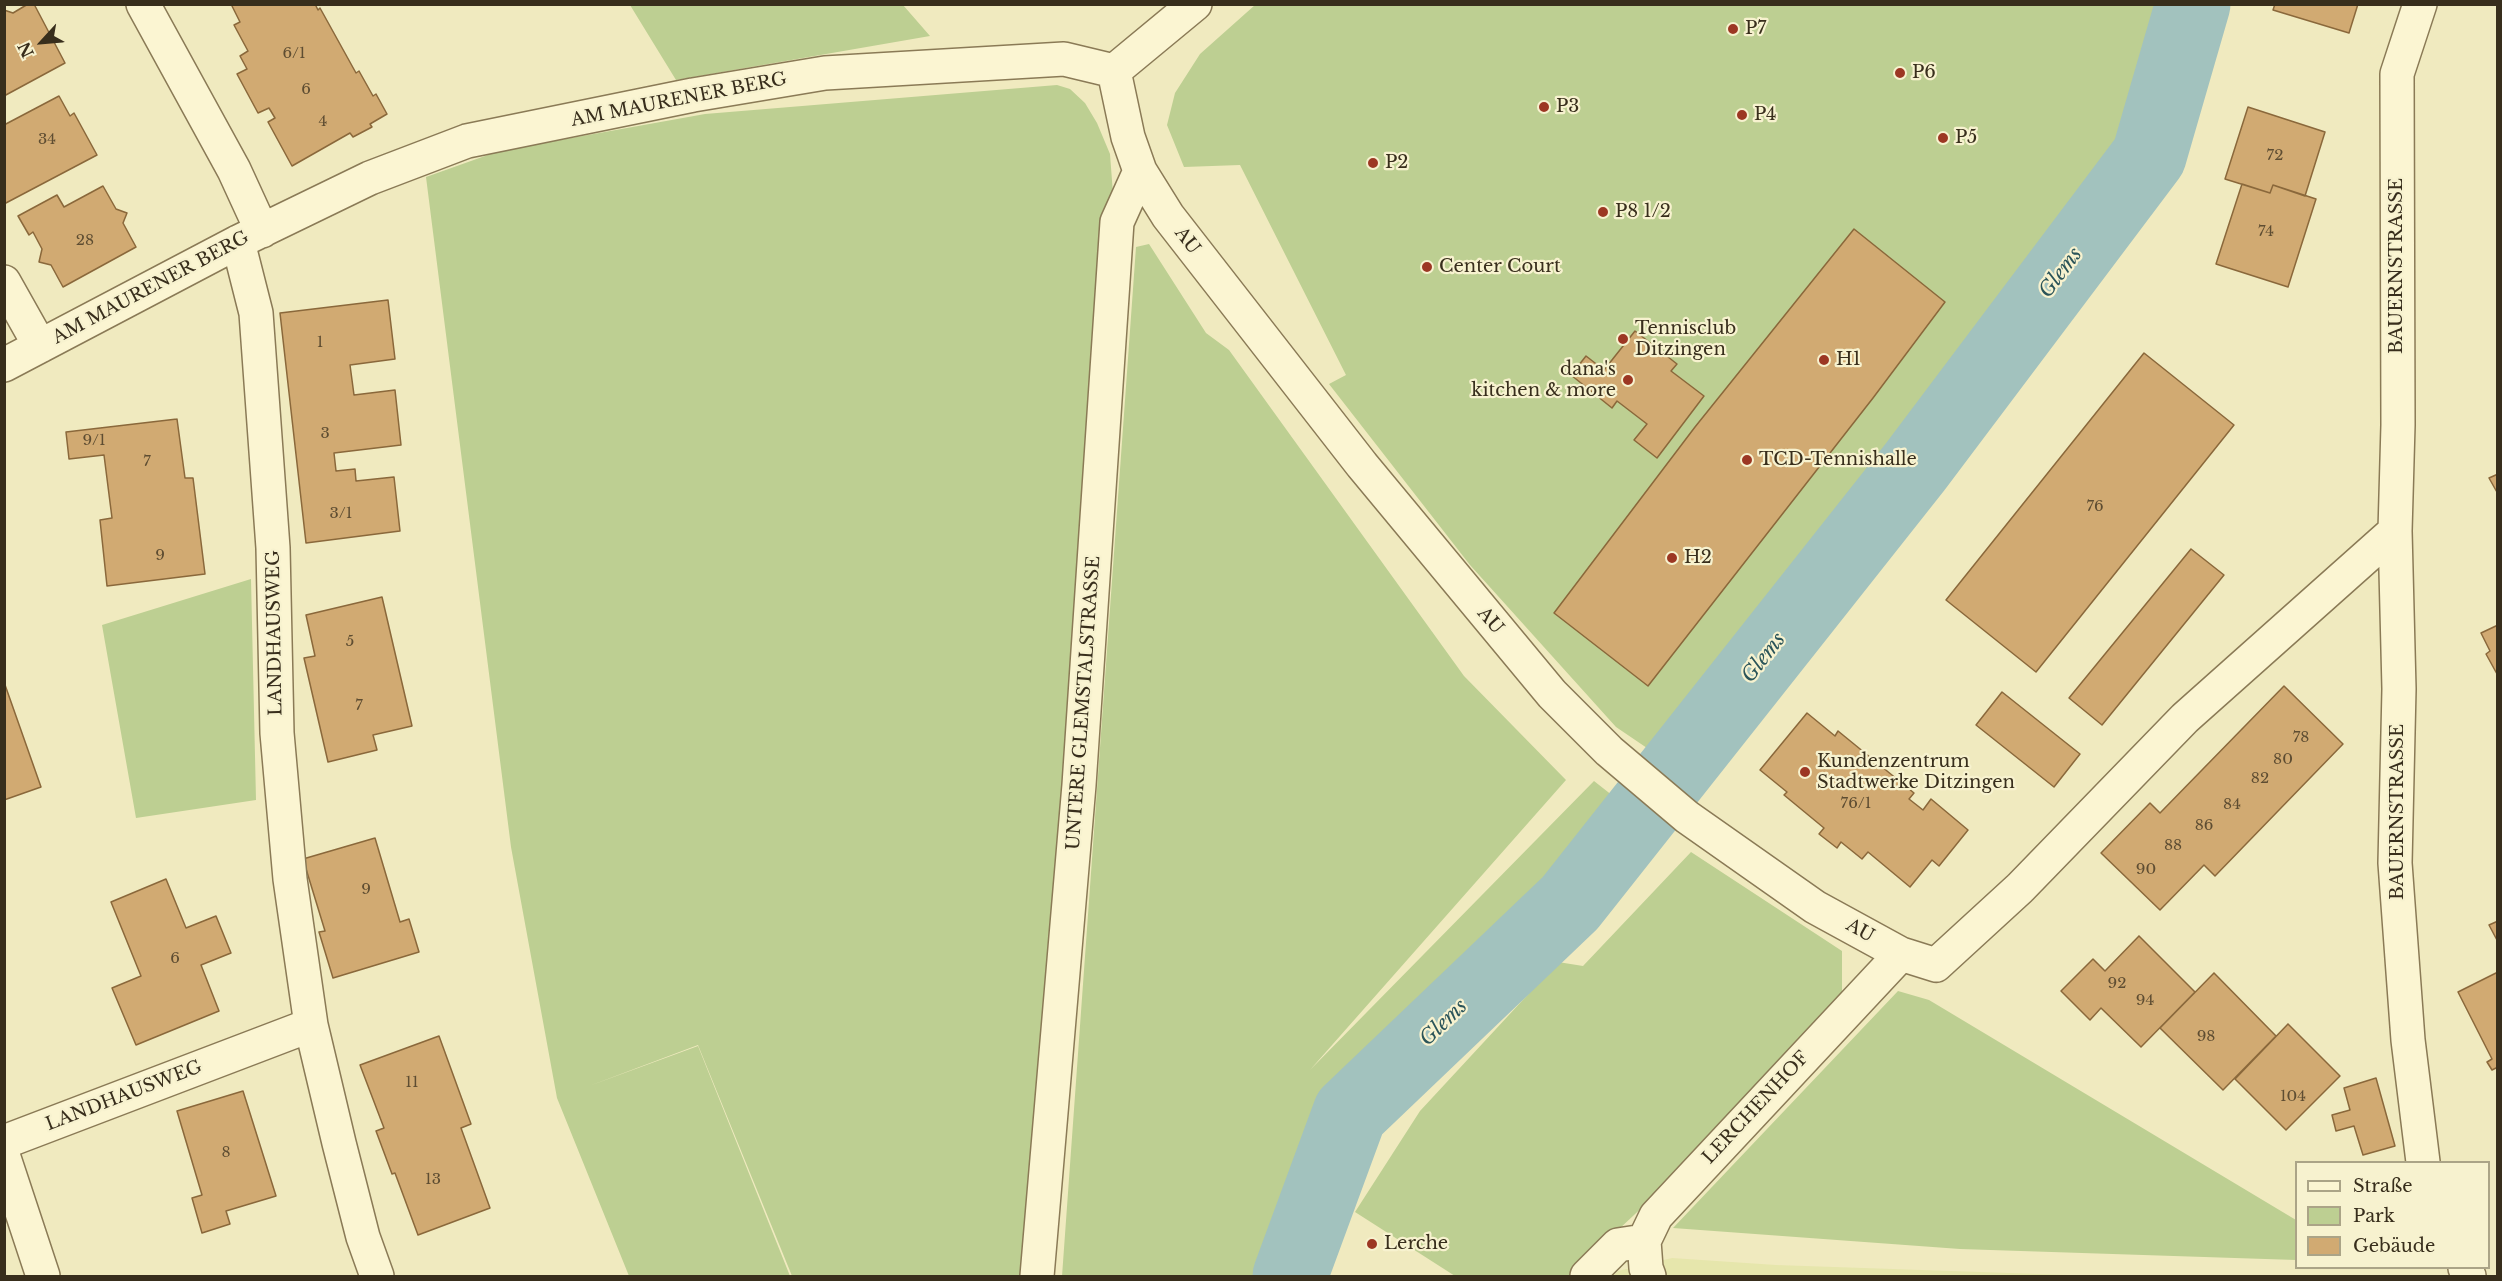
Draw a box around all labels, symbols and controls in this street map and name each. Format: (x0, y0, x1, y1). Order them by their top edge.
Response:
north arrow (12, 12, 72, 72)
place label: P7 (1745, 18, 1766, 40)
marker: P7 (1726, 22, 1740, 36)
text: N (14, 39, 38, 61)
house number: 6/1 (282, 45, 306, 63)
place label: P6 (1912, 62, 1936, 84)
marker: P6 (1893, 66, 1907, 80)
street label: AM MAURENER BERG (569, 68, 789, 132)
house number: 6 (301, 81, 311, 99)
place label: P3 (1556, 96, 1579, 118)
marker: P3 (1537, 100, 1551, 114)
place label: P4 (1754, 104, 1776, 126)
marker: P4 (1735, 108, 1749, 122)
house number: 4 (319, 113, 327, 131)
place label: P5 (1955, 127, 1977, 149)
house number: 34 (38, 131, 56, 149)
marker: P5 (1936, 131, 1950, 145)
house number: 72 (2267, 147, 2283, 165)
place label: P2 (1385, 152, 1408, 174)
marker: P2 (1366, 156, 1380, 170)
street label: BAUERNSTRASSE (2386, 178, 2408, 354)
place label: P8 1/2 (1615, 201, 1671, 223)
marker: P8 1/2 (1596, 205, 1610, 219)
street label: AU (1170, 223, 1204, 259)
house number: 74 (2258, 223, 2274, 241)
street label: AM MAURENER BERG (49, 227, 253, 349)
house number: 28 (76, 232, 94, 250)
water label: Glems (2034, 243, 2088, 303)
place label: Center Court (1439, 256, 1561, 278)
marker: Center Court (1420, 260, 1434, 274)
place label: Tennisclub Ditzingen (1635, 318, 1736, 360)
marker: Tennisclub Ditzingen (1616, 332, 1630, 346)
house number: 1 (317, 334, 323, 352)
place label: H1 (1836, 349, 1861, 371)
marker: H1 (1817, 353, 1831, 367)
place label: dana's kitchen & more (1471, 359, 1616, 401)
marker: dana's kitchen & more (1621, 373, 1635, 387)
house number: 3 (320, 425, 330, 443)
house number: 9/1 (82, 432, 106, 450)
place label: TCD-Tennishalle (1759, 449, 1917, 471)
house number: 7 (143, 453, 151, 471)
marker: TCD-Tennishalle (1740, 453, 1754, 467)
house number: 76 (2086, 498, 2104, 516)
house number: 3/1 (330, 505, 352, 523)
house number: 9 (155, 547, 165, 565)
place label: H2 (1684, 547, 1712, 569)
street label: LANDHAUSWEG (263, 550, 287, 716)
marker: H2 (1665, 551, 1679, 565)
street label: UNTERE GLEMSTALSTRASSE (1063, 555, 1105, 851)
street label: AU (1472, 603, 1508, 639)
water label: Glems (1737, 628, 1791, 688)
house number: 5 (346, 633, 354, 651)
house number: 7 (355, 697, 363, 715)
street label: BAUERNSTRASSE (2387, 724, 2409, 900)
house number: 78 (2293, 729, 2309, 747)
place label: Kundenzentrum Stadtwerke Ditzingen (1817, 751, 2015, 794)
house number: 80 (2273, 751, 2293, 769)
marker: Kundenzentrum Stadtwerke Ditzingen (1798, 765, 1812, 779)
house number: 82 (2251, 770, 2269, 788)
house number: 76/1 (1841, 795, 1871, 813)
house number: 84 (2223, 796, 2241, 814)
house number: 86 (2195, 817, 2213, 835)
house number: 88 (2164, 837, 2182, 855)
house number: 90 (2136, 861, 2156, 879)
house number: 9 (361, 881, 371, 899)
street label: AU (1842, 915, 1878, 947)
house number: 6 (170, 950, 180, 968)
house number: 92 (2108, 975, 2126, 993)
house number: 94 (2136, 992, 2154, 1010)
water label: Glems (1415, 995, 1473, 1051)
house number: 98 (2197, 1028, 2215, 1046)
street label: LERCHENHOF (1698, 1047, 1814, 1169)
street label: LANDHAUSWEG (43, 1056, 205, 1136)
house number: 11 (405, 1074, 419, 1092)
house number: 104 (2280, 1088, 2306, 1106)
house number: 8 (221, 1144, 231, 1162)
legend (2295, 1161, 2490, 1269)
house number: 13 (425, 1171, 441, 1189)
text: Straße (2353, 1175, 2413, 1197)
text: Park (2353, 1205, 2395, 1227)
place label: Lerche (1384, 1233, 1448, 1255)
text: Gebäude (2353, 1235, 2435, 1257)
marker: Lerche (1365, 1237, 1379, 1251)

